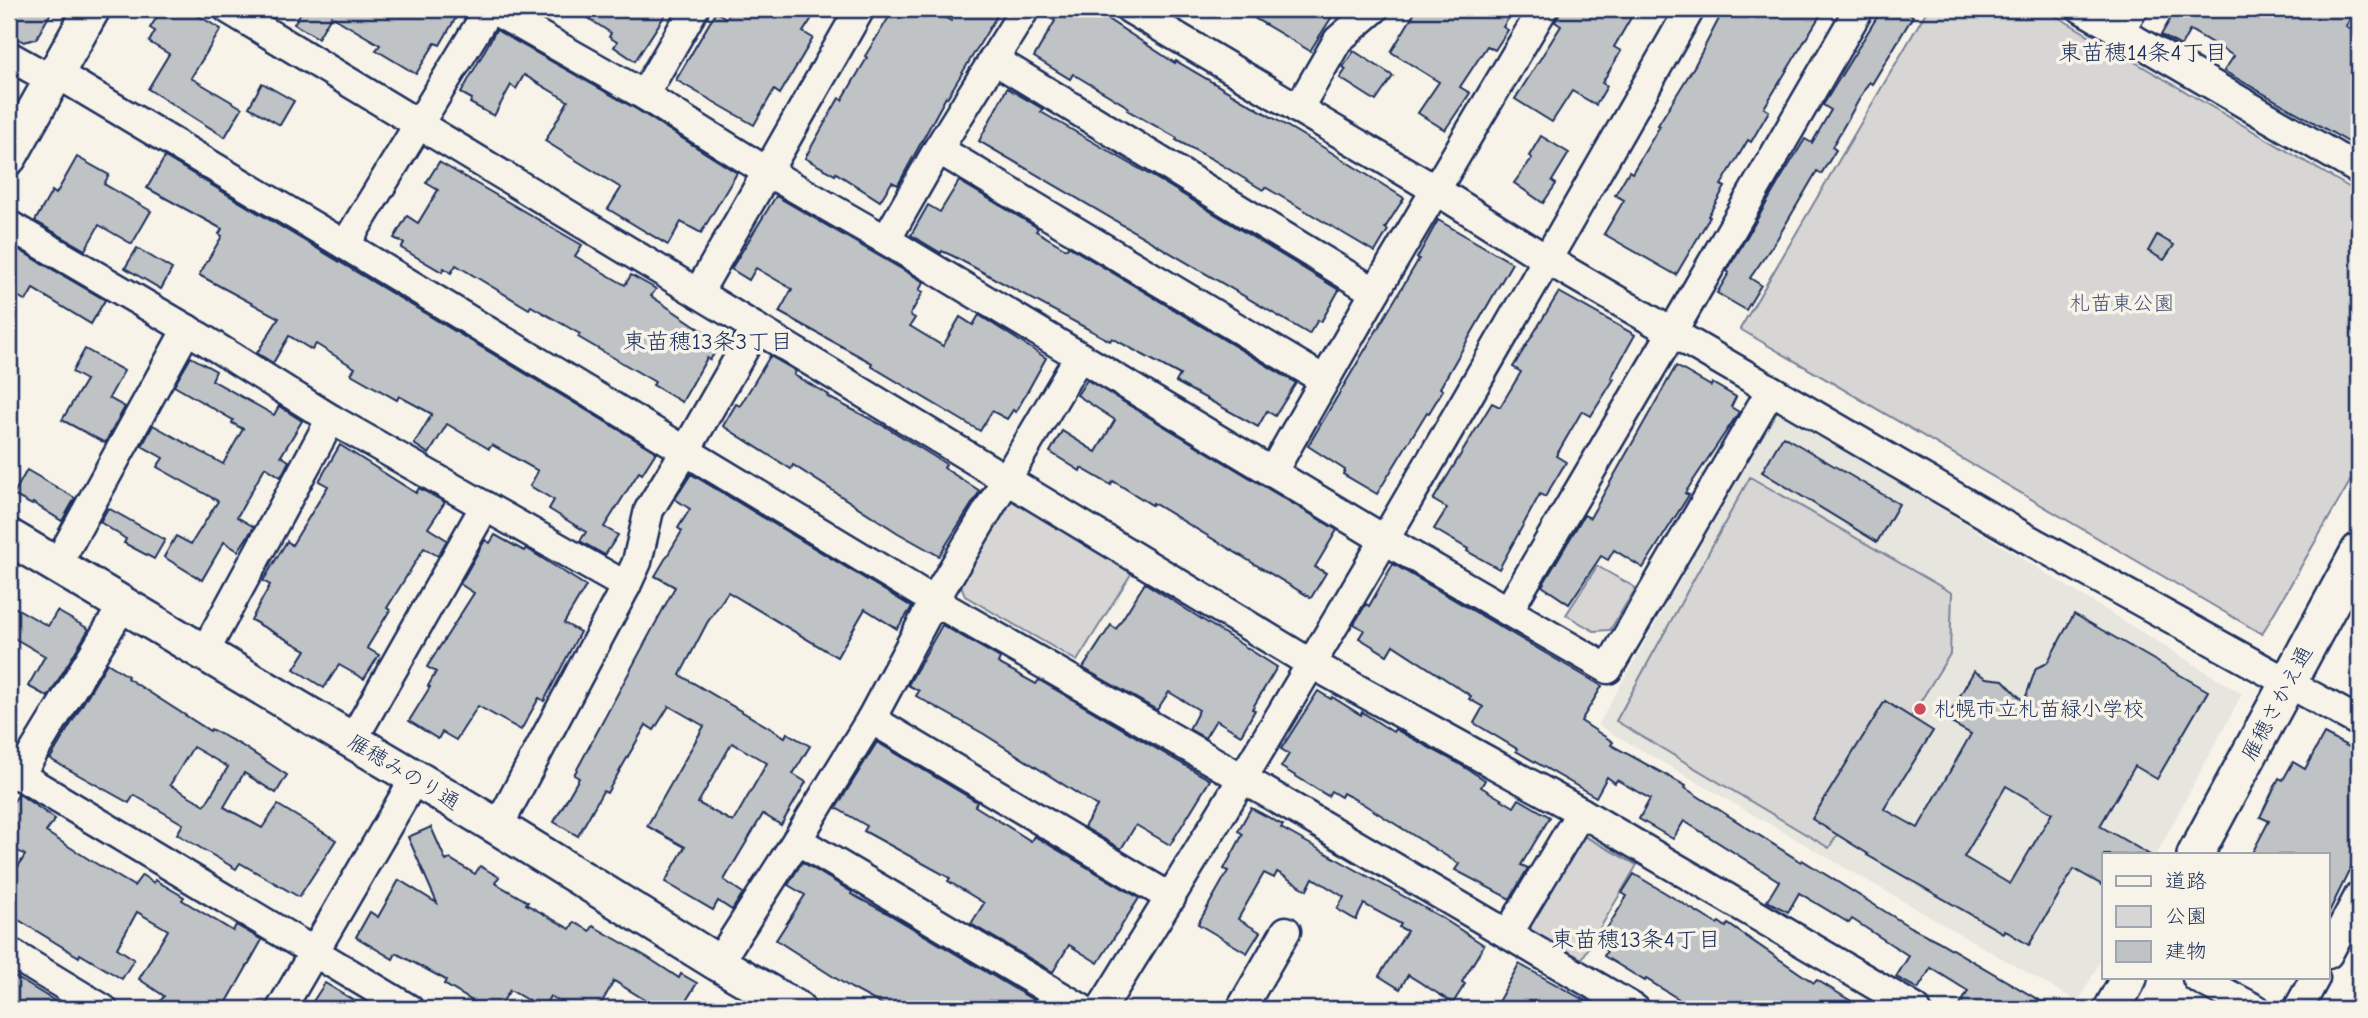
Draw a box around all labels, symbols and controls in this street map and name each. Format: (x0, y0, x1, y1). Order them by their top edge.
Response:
district label: 東苗穂14条4丁目 (2058, 39, 2228, 66)
park label: 札苗東公園 (2070, 291, 2175, 315)
district label: 東苗穂13条3丁目 (623, 328, 793, 355)
street label: 雁穂さかえ通 (2237, 642, 2317, 764)
place label: 札幌市立札苗緑小学校 (1934, 697, 2144, 721)
marker: 札幌市立札苗緑小学校 (1912, 701, 1928, 717)
street label: 雁穂みのり通 (344, 729, 464, 815)
legend (2102, 853, 2330, 979)
text: 道路 (2165, 869, 2207, 893)
text: 公園 (2165, 904, 2207, 928)
district label: 東苗穂13条4丁目 (1551, 926, 1721, 953)
text: 建物 (2165, 939, 2207, 963)

